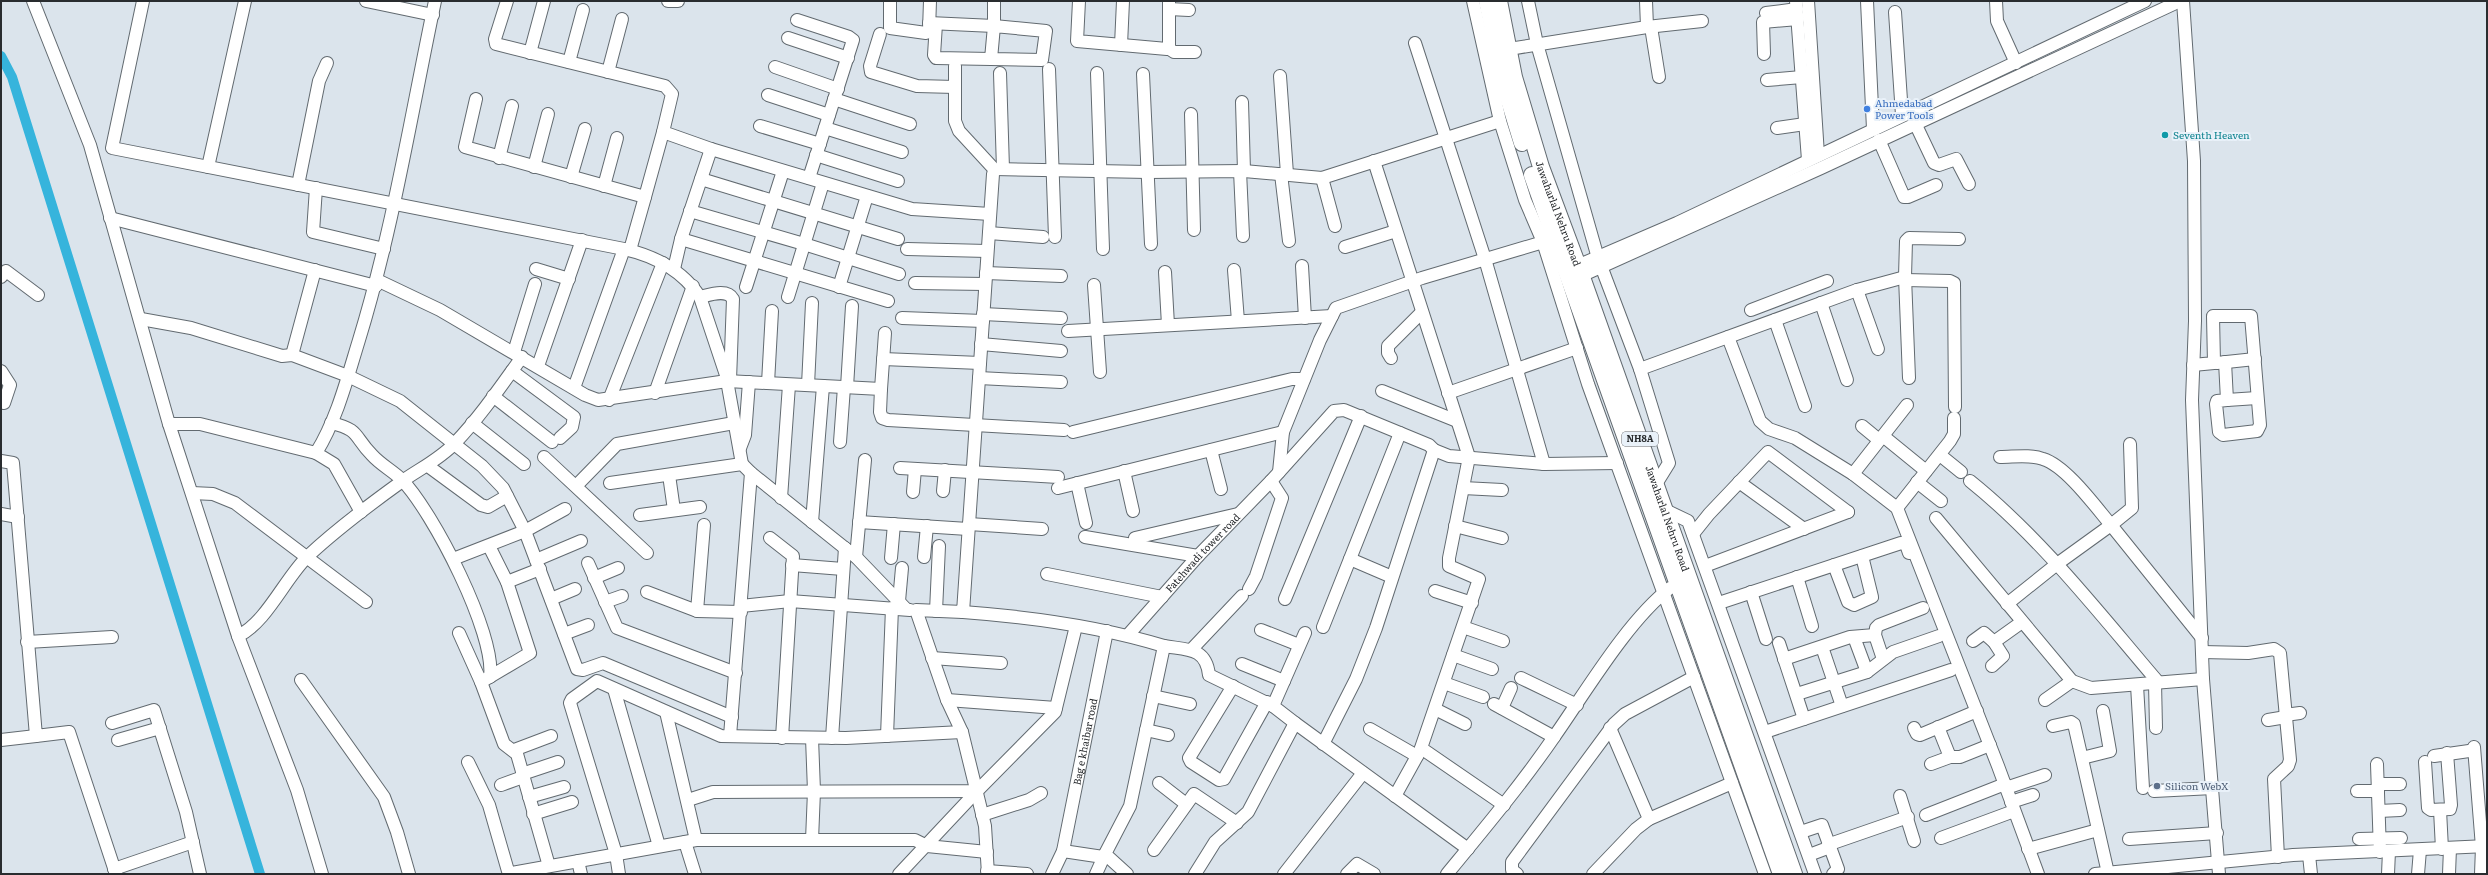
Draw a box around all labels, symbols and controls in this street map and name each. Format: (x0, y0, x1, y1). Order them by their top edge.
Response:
place label: Ahmedabad Power Tools (1875, 95, 1934, 122)
marker: Ahmedabad Power Tools (1862, 104, 1872, 114)
place label: Seventh Heaven (2173, 127, 2250, 142)
marker: Seventh Heaven (2160, 130, 2170, 140)
street label: Jawaharlal Nehru Road (1533, 159, 1585, 268)
road number: NH8A (1622, 432, 1658, 446)
street label: Jawaharlal Nehru Road (1642, 463, 1694, 573)
street label: Fatehwadi tower road (1161, 509, 1243, 595)
street label: Bag e khaibar road (1068, 697, 1100, 786)
place label: Silicon WebX (2165, 778, 2228, 793)
marker: Silicon WebX (2152, 781, 2162, 791)

